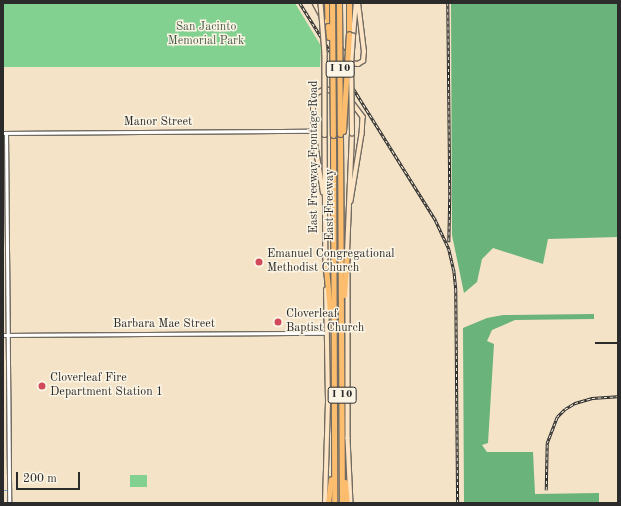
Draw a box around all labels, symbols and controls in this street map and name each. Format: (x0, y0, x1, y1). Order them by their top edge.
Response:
park label: San Jacinto Memorial Park (168, 21, 244, 49)
road number: I 10 (325, 60, 355, 78)
street label: East Freeway Frontage Road (308, 80, 322, 234)
street label: Manor Street (124, 116, 192, 130)
street label: East Freeway (324, 169, 338, 241)
place label: Emanuel Congregational Methodist Church (267, 248, 395, 276)
marker: Emanuel Congregational Methodist Church (254, 257, 264, 267)
place label: Cloverleaf Baptist Church (286, 308, 364, 336)
marker: Cloverleaf Baptist Church (273, 317, 283, 327)
street label: Barbara Mae Street (113, 318, 215, 332)
place label: Cloverleaf Fire Department Station 1 (50, 372, 163, 400)
marker: Cloverleaf Fire Department Station 1 (37, 381, 47, 391)
road number: I 10 (327, 386, 357, 404)
scale bar (18, 464, 82, 490)
text: 200 m (23, 473, 57, 485)

